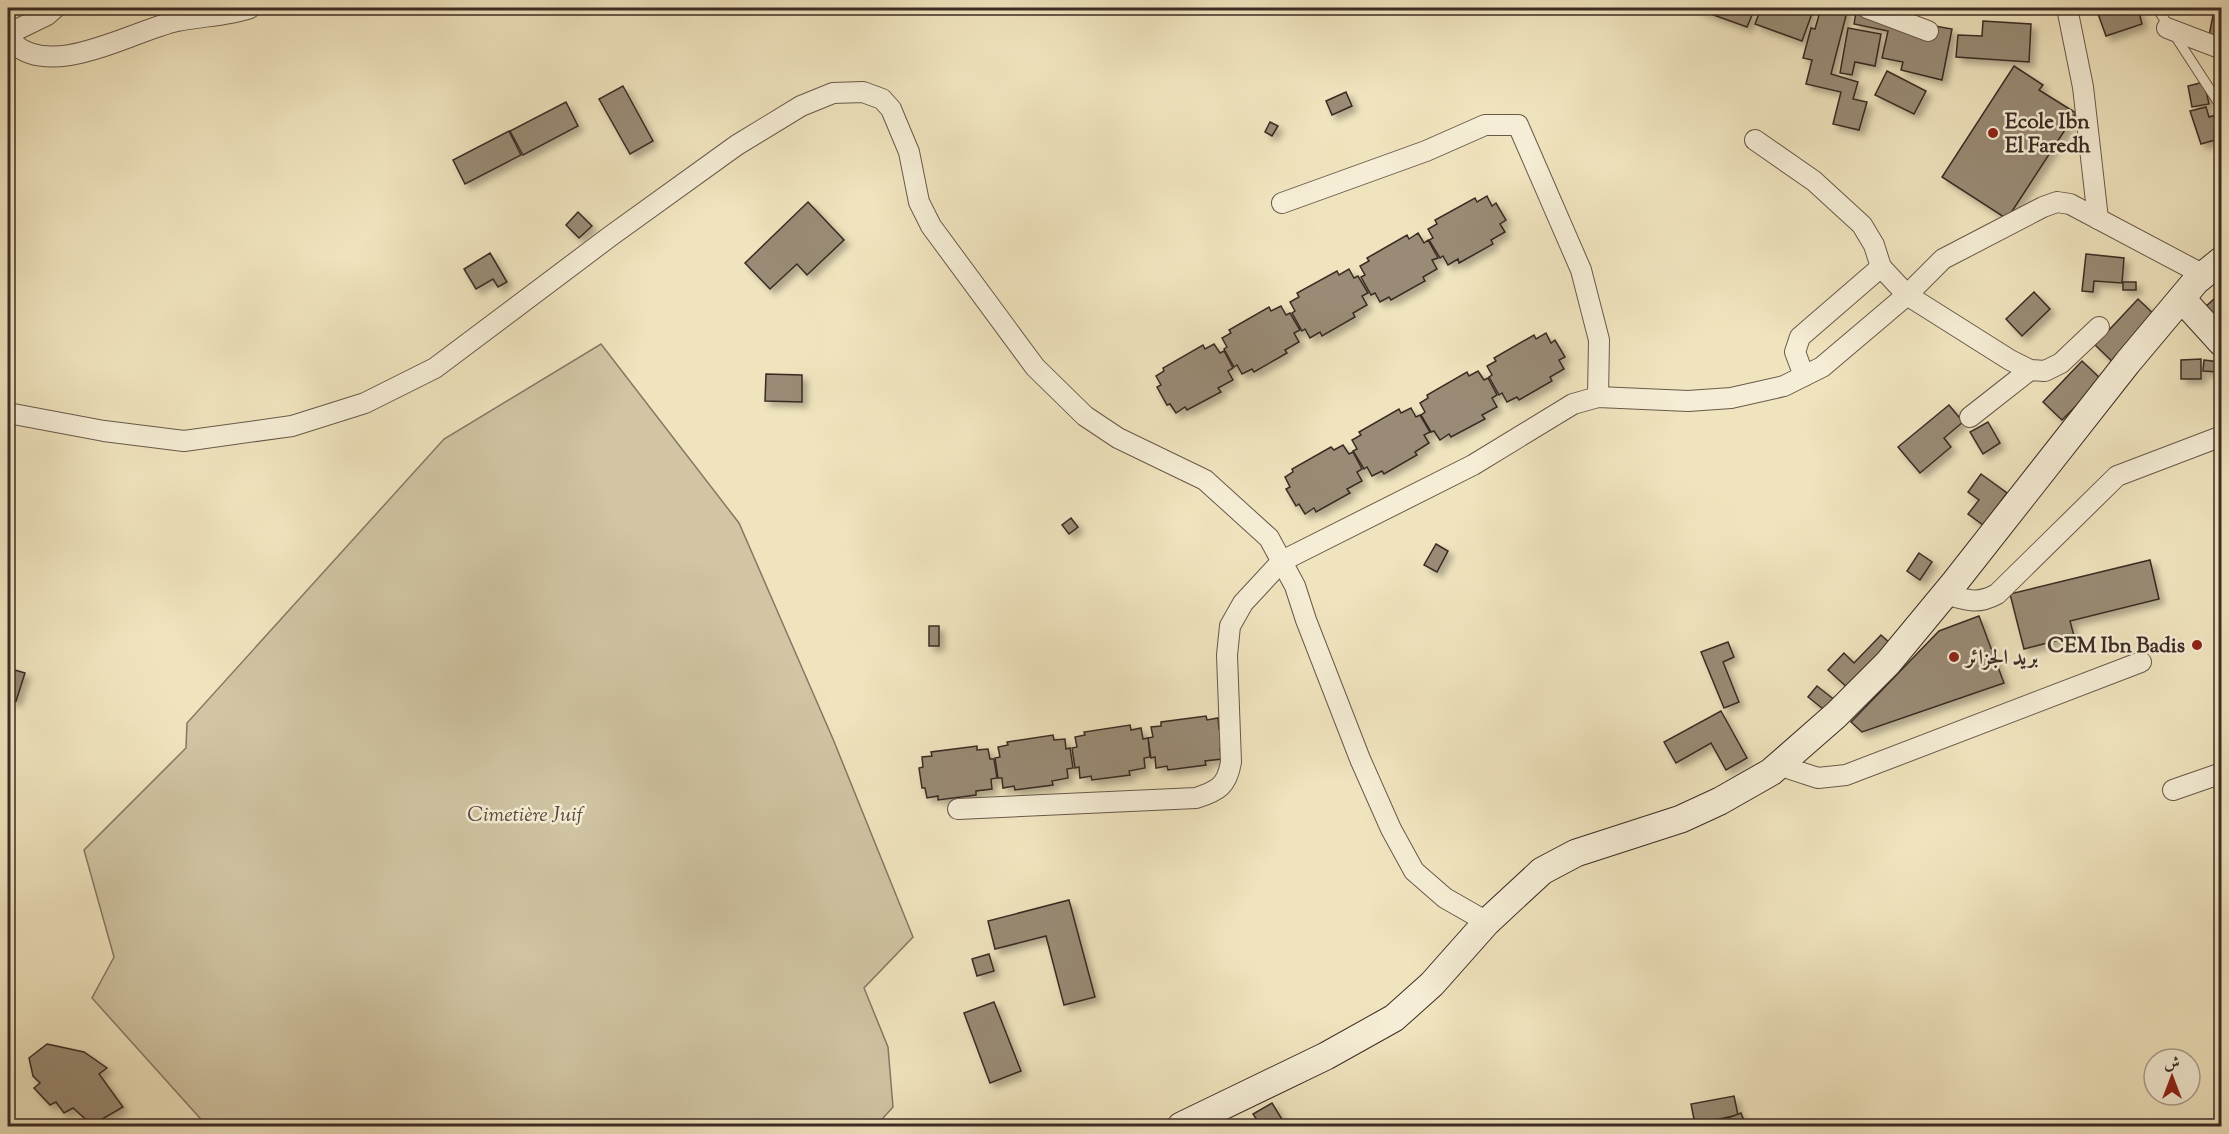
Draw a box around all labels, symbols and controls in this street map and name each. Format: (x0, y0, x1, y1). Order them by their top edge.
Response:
place label: Ecole Ibn El Faredh (2005, 108, 2091, 162)
marker: Ecole Ibn El Faredh (1986, 126, 2000, 140)
place label: CEM Ibn Badis (2047, 632, 2185, 662)
marker: CEM Ibn Badis (2190, 638, 2204, 652)
place label: بريد الجزائر (1964, 644, 2038, 674)
marker: بريد الجزائر (1947, 650, 1961, 664)
park label: Cimetière Juif (467, 801, 585, 831)
north arrow (2142, 1047, 2202, 1107)
text: ش (2164, 1053, 2180, 1076)

